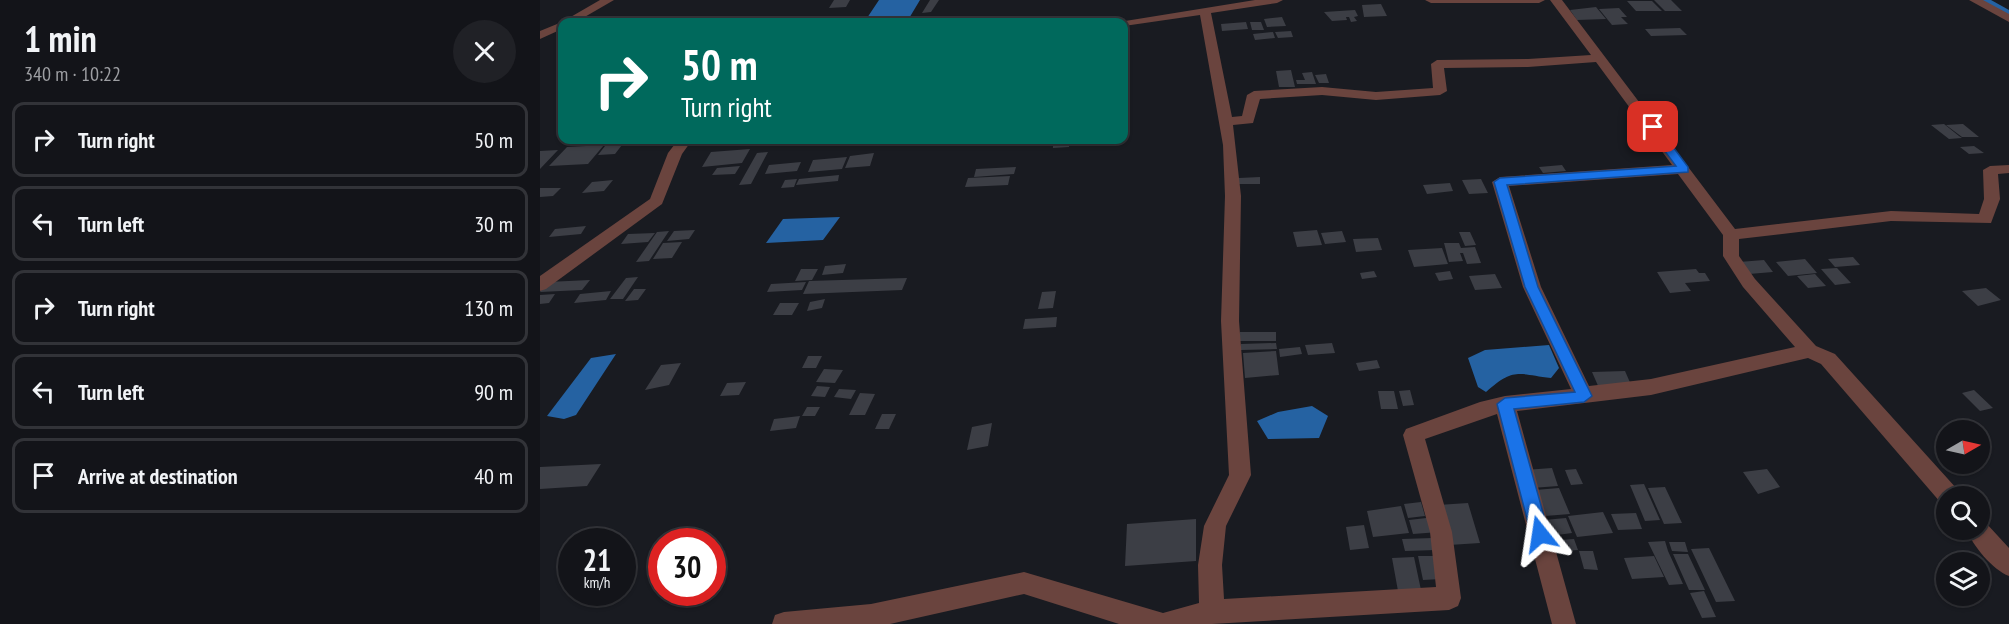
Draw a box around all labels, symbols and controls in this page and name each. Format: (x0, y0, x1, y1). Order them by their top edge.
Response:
text: 1 min (24, 15, 97, 62)
button: close (453, 20, 516, 83)
text: 50 m (681, 37, 758, 92)
icon: right (582, 42, 660, 120)
text: 340 m · 10:22 (24, 61, 121, 87)
text: Turn right (681, 90, 772, 124)
pin (1627, 101, 1678, 152)
icon: arrive (1636, 110, 1669, 143)
icon: right (27, 123, 60, 156)
text: Turn right (78, 126, 155, 154)
text: 50 m (474, 126, 513, 154)
icon: left (27, 207, 60, 240)
text: Turn left (78, 210, 144, 238)
text: 30 m (474, 210, 513, 238)
icon: right (27, 291, 60, 324)
text: Turn right (78, 294, 155, 322)
text: 130 m (464, 294, 513, 322)
icon: left (27, 375, 60, 408)
text: Turn left (78, 378, 144, 406)
text: 90 m (474, 378, 513, 406)
north arrow (1936, 420, 1990, 474)
map controls (1936, 420, 1990, 606)
icon: arrive (27, 459, 60, 492)
text: Arrive at destination (78, 462, 238, 490)
text: 40 m (474, 462, 513, 490)
button: search (1936, 486, 1990, 540)
position arrow (1508, 502, 1572, 566)
speed limit sign: 30 (648, 528, 726, 606)
text: 21 (583, 540, 611, 579)
button: layers (1936, 552, 1990, 606)
text: km/h (584, 573, 610, 592)

